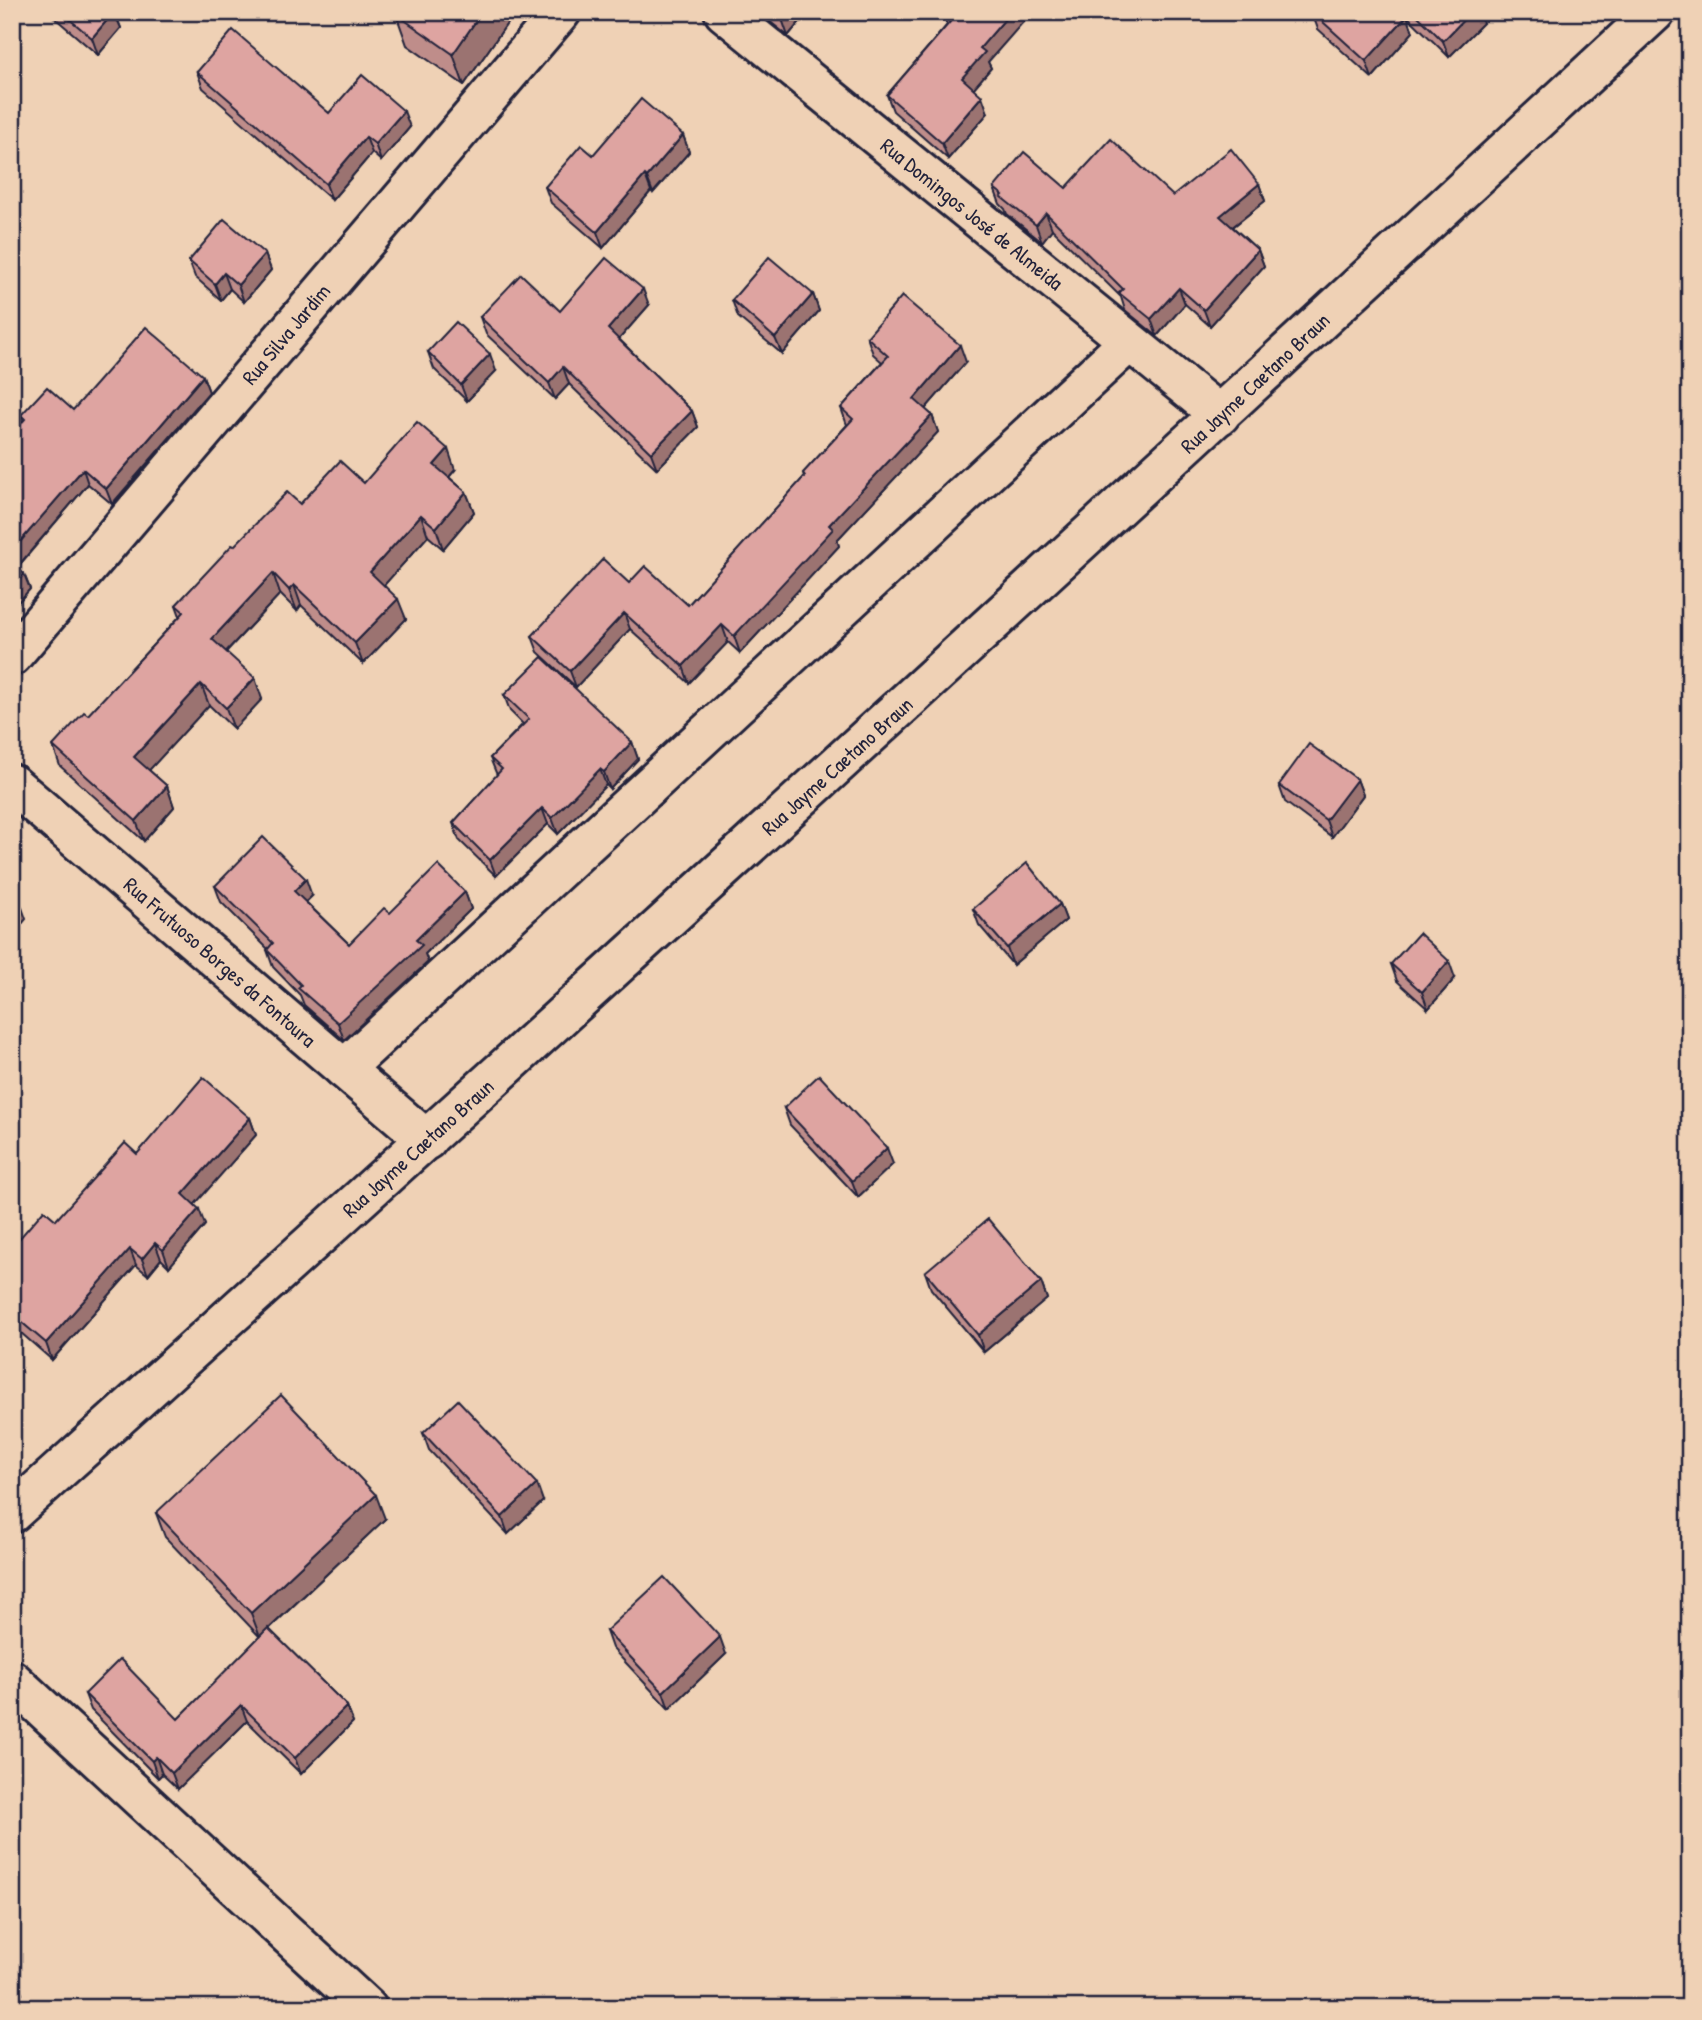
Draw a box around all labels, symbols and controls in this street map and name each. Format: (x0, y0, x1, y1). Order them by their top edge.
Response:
street label: Rua Domingos José de Almeida (875, 131, 1069, 297)
street label: Rua Silva Jardim (235, 277, 337, 391)
street label: Rua Jayme Caetano Braun (1174, 306, 1336, 460)
street label: Rua Jayme Caetano Braun (755, 690, 919, 842)
street label: Rua Frutuoso Borges da Fontoura (118, 870, 322, 1054)
street label: Rua Jayme Caetano Braun (336, 1072, 500, 1224)

